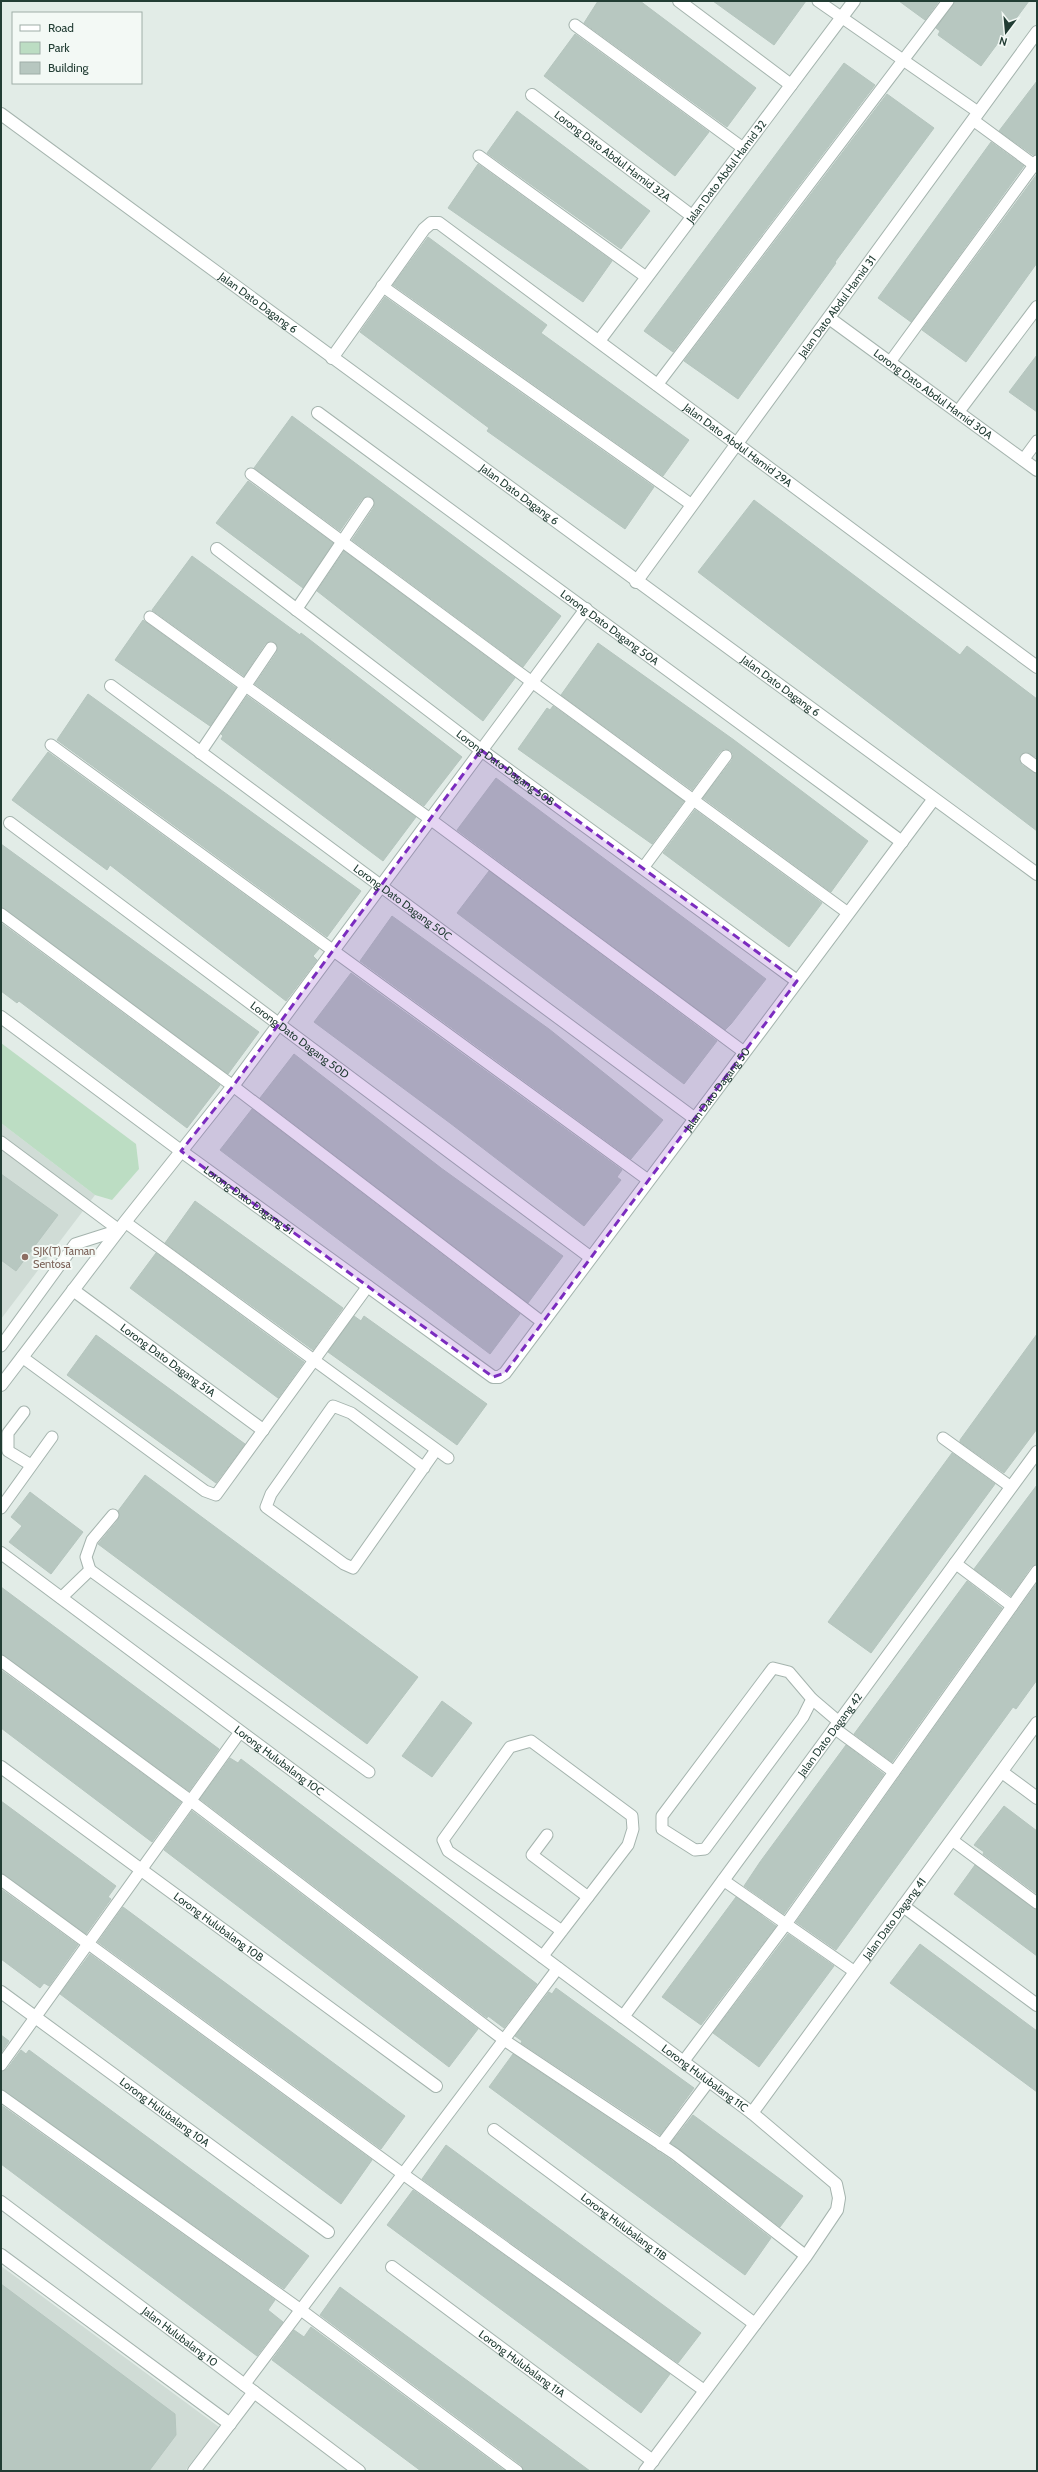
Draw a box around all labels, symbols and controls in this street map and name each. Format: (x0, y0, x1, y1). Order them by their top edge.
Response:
legend (12, 12, 142, 84)
north arrow (986, 12, 1026, 52)
text: Road (48, 20, 74, 35)
text: N (998, 34, 1009, 49)
text: Park (48, 40, 70, 55)
text: Building (48, 60, 90, 75)
street label: Lorong Dato Abdul Hamid 32A (552, 107, 674, 205)
street label: Jalan Dato Abdul Hamid 32 (683, 117, 769, 226)
street label: Jalan Dato Abdul Hamid 31 (794, 253, 879, 361)
street label: Jalan Dato Dagang 6 (215, 269, 300, 336)
street label: Lorong Dato Abdul Hamid 30A (871, 346, 996, 442)
street label: Jalan Dato Abdul Hamid 29A (680, 399, 795, 490)
street label: Jalan Dato Dagang 6 (477, 460, 562, 528)
street label: Lorong Dato Dagang 50A (558, 587, 662, 668)
street label: Jalan Dato Dagang 6 (738, 652, 823, 719)
street label: Lorong Dato Dagang 50B (454, 727, 558, 809)
street label: Lorong Dato Dagang 50C (351, 861, 455, 943)
street label: Lorong Dato Dagang 50D (248, 998, 352, 1081)
street label: Jalan Dato Dagang 50 (680, 1044, 753, 1135)
street label: Lorong Dato Dagang 51 (201, 1163, 297, 1237)
place label: SJK(T) Taman Sentosa (33, 1244, 95, 1271)
marker: SJK(T) Taman Sentosa (20, 1252, 30, 1262)
street label: Lorong Dato Dagang 51A (118, 1320, 219, 1400)
street label: Jalan Dato Dagang 42 (794, 1690, 865, 1780)
street label: Lorong Hulubalang 10C (232, 1722, 327, 1799)
street label: Jalan Dato Dagang 41 (859, 1875, 929, 1963)
street label: Lorong Hulubalang 10B (171, 1889, 267, 1965)
street label: Lorong Hulubalang 11C (659, 2041, 751, 2115)
street label: Lorong Hulubalang 10A (117, 2074, 213, 2150)
street label: Lorong Hulubalang 11B (578, 2190, 670, 2264)
street label: Jalan Hulubalang 10 (139, 2303, 221, 2370)
street label: Lorong Hulubalang 11A (476, 2327, 568, 2400)

